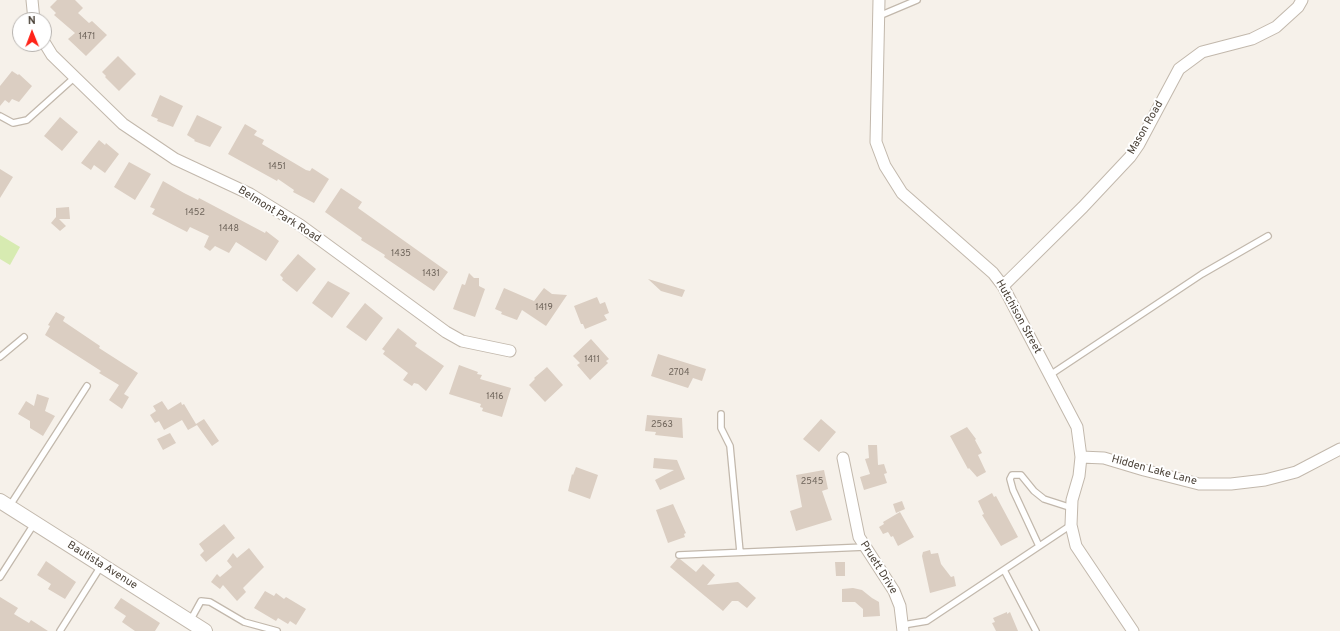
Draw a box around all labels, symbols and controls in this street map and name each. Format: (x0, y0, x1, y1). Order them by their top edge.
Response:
north arrow (12, 12, 52, 52)
text: N (28, 14, 36, 28)
house number: 1471 (79, 32, 95, 42)
street label: Mason Road (1125, 99, 1167, 157)
house number: 1451 (268, 162, 286, 172)
street label: Belmont Park Road (235, 184, 323, 246)
house number: 1452 (185, 208, 205, 218)
house number: 1448 (219, 224, 239, 234)
house number: 1435 (391, 249, 411, 259)
house number: 1431 (422, 269, 440, 279)
street label: Hutchison Street (992, 278, 1044, 356)
house number: 1419 (535, 303, 553, 313)
house number: 1411 (584, 355, 600, 365)
house number: 2704 (668, 368, 690, 378)
house number: 1416 (486, 392, 504, 402)
house number: 2563 (651, 420, 673, 430)
street label: Hidden Lake Lane (1110, 453, 1198, 489)
house number: 2545 (801, 477, 823, 487)
street label: Bautista Avenue (64, 539, 140, 593)
street label: Pruett Drive (857, 539, 899, 597)

